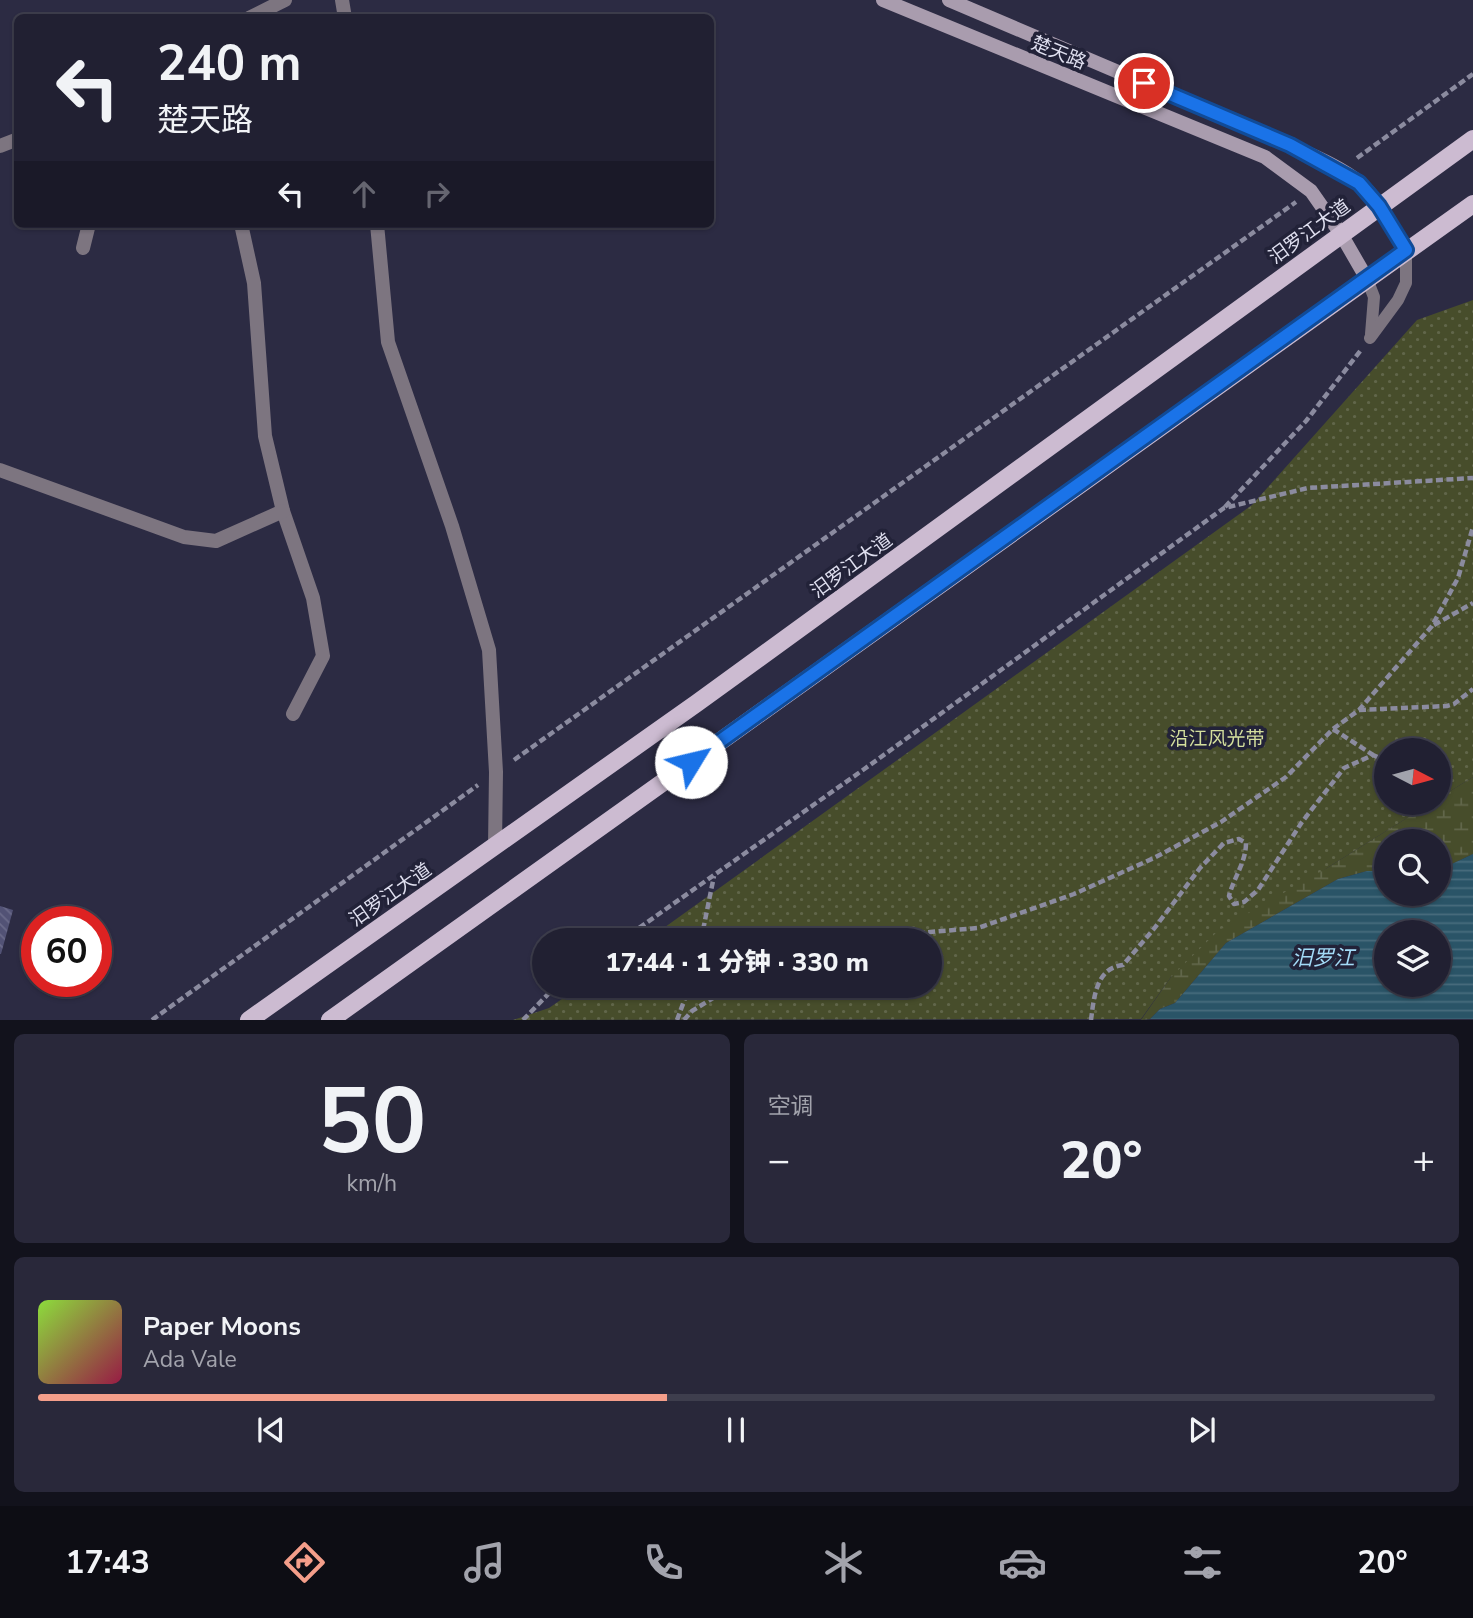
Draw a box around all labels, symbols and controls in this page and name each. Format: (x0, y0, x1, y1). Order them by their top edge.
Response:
text: 240 m (157, 30, 301, 97)
street label: 楚天路 (1027, 30, 1090, 76)
icon: left (42, 42, 133, 133)
pin (1114, 53, 1174, 113)
icon: arrive (1125, 64, 1163, 102)
text: 楚天路 (157, 99, 253, 142)
icon: left (272, 175, 310, 213)
icon: ahead (345, 175, 383, 213)
icon: right (418, 175, 456, 213)
street label: 汨罗江大道 (1264, 193, 1356, 270)
street label: 汨罗江大道 (806, 527, 898, 604)
position arrow (654, 725, 728, 799)
park label: 沿江风光带 (1169, 726, 1265, 752)
north arrow (1374, 738, 1451, 816)
map controls (1374, 738, 1451, 997)
button: search (1374, 829, 1451, 906)
street label: 汨罗江大道 (344, 857, 437, 933)
speed limit sign: 60 (21, 906, 112, 997)
button: layers (1374, 920, 1451, 997)
water label: 汨罗江 (1292, 944, 1356, 972)
text: 17:44 · 1 分钟 · 330 m (605, 945, 869, 980)
text: 50 (317, 1060, 426, 1184)
text: 空调 (768, 1091, 814, 1122)
text: 20° (1060, 1125, 1142, 1196)
text: − (768, 1135, 790, 1186)
text: + (1412, 1135, 1435, 1186)
text: km/h (346, 1168, 397, 1199)
text: Paper Moons (143, 1309, 301, 1344)
text: Ada Vale (143, 1344, 237, 1375)
icon: previous (252, 1411, 290, 1449)
icon: pause (717, 1411, 755, 1449)
icon: next (1183, 1411, 1221, 1449)
icon: directions (280, 1538, 329, 1587)
icon: music (460, 1538, 509, 1587)
icon: phone (639, 1538, 688, 1587)
icon: climate (819, 1538, 868, 1587)
icon: car (998, 1538, 1047, 1587)
icon: filters (1178, 1538, 1227, 1587)
text: 17:43 (65, 1541, 150, 1584)
text: 20° (1357, 1541, 1408, 1584)

